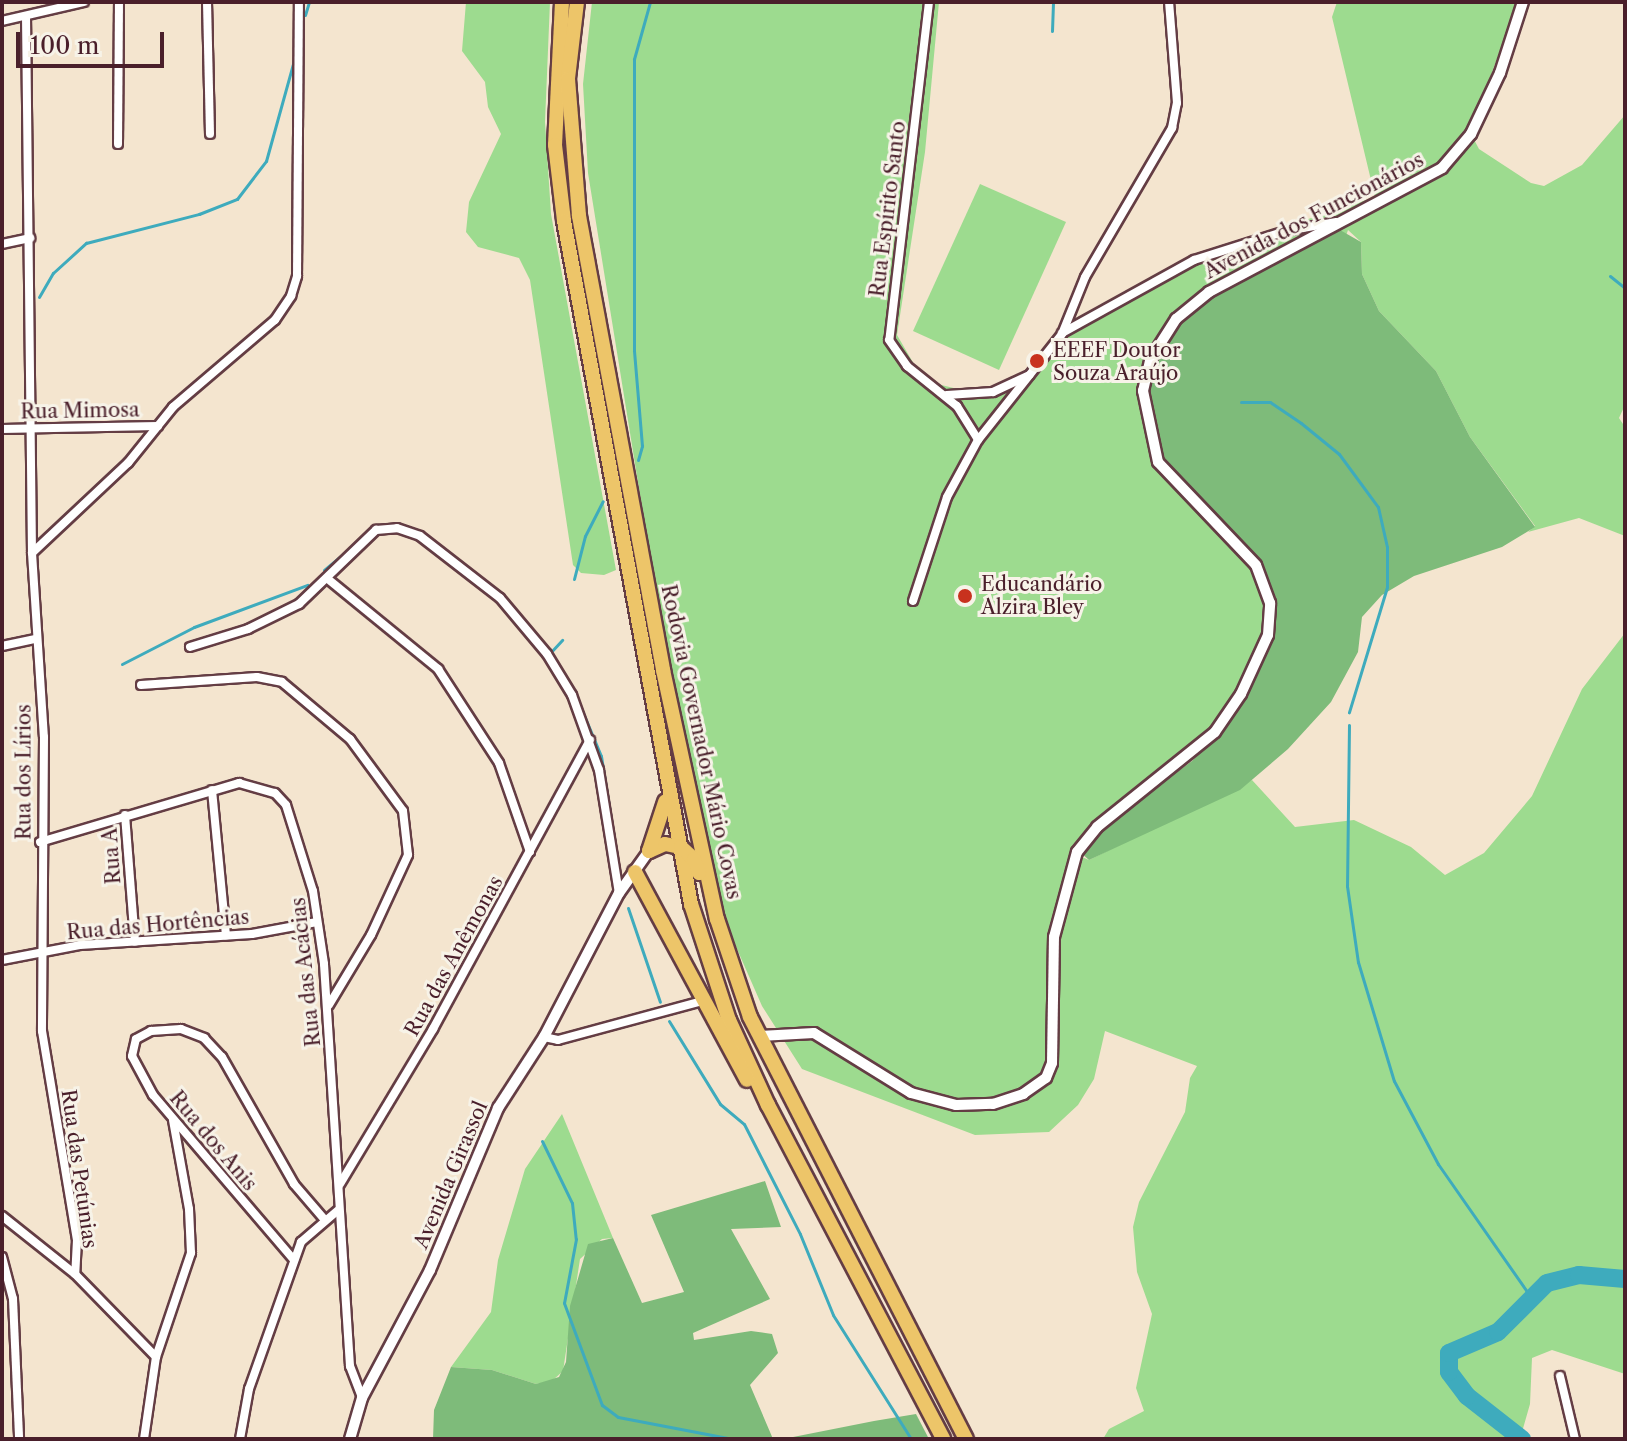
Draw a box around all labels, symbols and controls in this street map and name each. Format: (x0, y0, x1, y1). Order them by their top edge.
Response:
scale bar (20, 16, 168, 66)
text: 100 m (30, 31, 99, 60)
street label: Rua Espírito Santo (865, 120, 911, 298)
street label: Avenida dos Funcionários (1200, 148, 1428, 284)
place label: EEEF Doutor Souza Araújo (1053, 338, 1181, 385)
marker: EEEF Doutor Souza Araújo (1028, 352, 1046, 370)
street label: Rua Mimosa (20, 398, 140, 424)
place label: Educandário Alzira Bley (981, 572, 1102, 619)
street label: Rodovia Governador Mário Covas (656, 582, 746, 902)
marker: Educandário Alzira Bley (956, 587, 974, 605)
street label: Rua dos Lírios (12, 704, 36, 840)
street label: Rua A (98, 826, 126, 886)
street label: Rua das Anêmonas (400, 871, 508, 1041)
street label: Rua das Acácias (286, 896, 326, 1048)
street label: Rua das Hortências (66, 905, 250, 945)
street label: Rua dos Anis (164, 1086, 262, 1196)
street label: Rua das Petúnias (56, 1088, 102, 1250)
street label: Avenida Girassol (409, 1097, 493, 1253)

